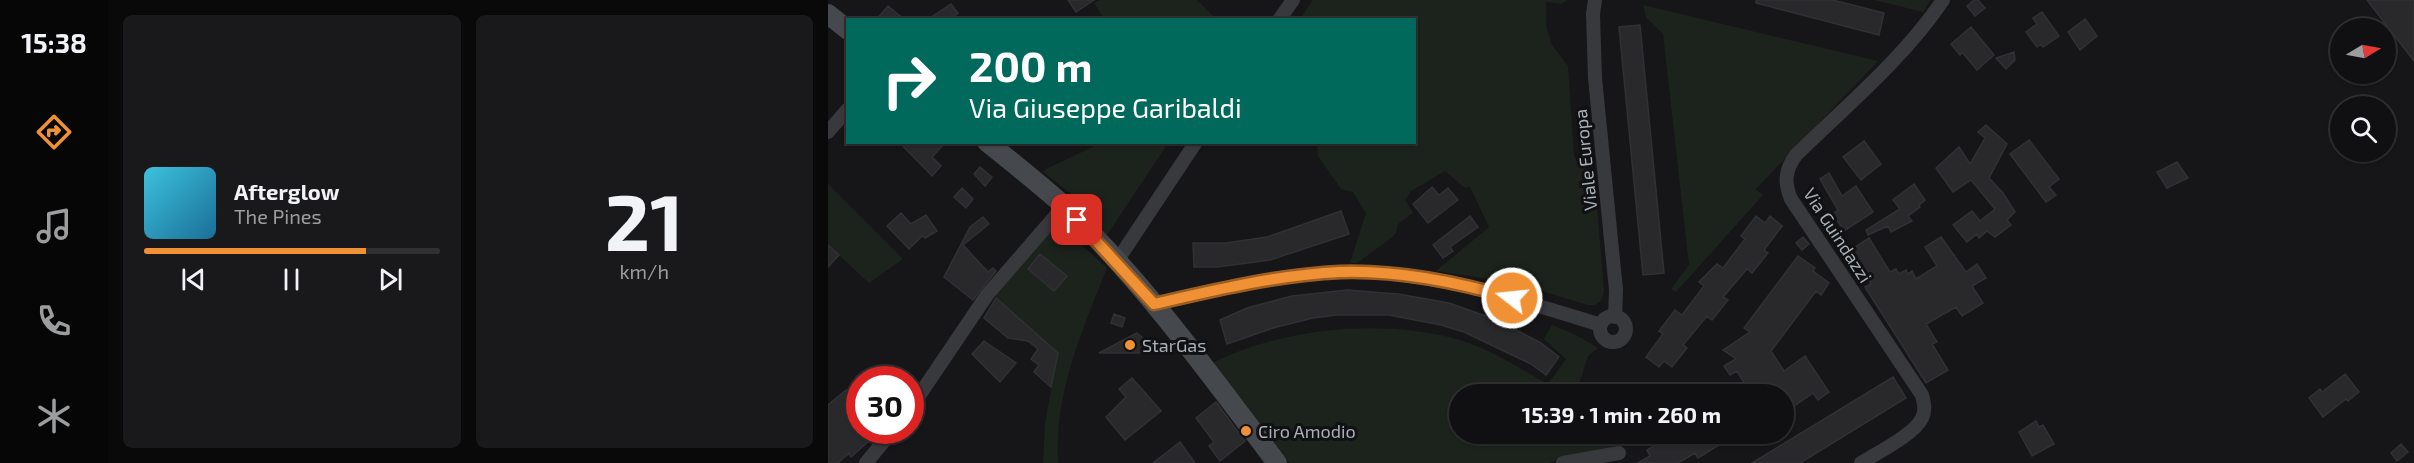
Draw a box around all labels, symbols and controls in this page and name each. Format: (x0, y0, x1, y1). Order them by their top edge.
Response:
north arrow (2330, 18, 2396, 84)
map controls (2330, 18, 2396, 162)
text: 15:38 (21, 26, 87, 58)
text: 200 m (969, 40, 1092, 90)
icon: right (870, 42, 948, 120)
text: Via Giuseppe Garibaldi (969, 91, 1242, 123)
button: search (2330, 96, 2396, 162)
street label: Viale Europa (1569, 108, 1601, 212)
icon: directions (33, 111, 75, 153)
text: 21 (605, 173, 684, 267)
text: Afterglow (234, 178, 339, 204)
street label: Via Guindazzi (1799, 183, 1877, 287)
pin (1051, 194, 1102, 245)
icon: arrive (1060, 203, 1093, 236)
text: The Pines (234, 204, 322, 228)
icon: music (33, 205, 75, 247)
text: km/h (619, 259, 669, 283)
icon: previous (177, 263, 210, 296)
icon: pause (275, 263, 308, 296)
icon: next (374, 263, 407, 296)
position arrow (1480, 266, 1544, 330)
icon: phone (33, 300, 75, 342)
place label: StarGas (1142, 334, 1206, 356)
marker: StarGas (1123, 338, 1137, 352)
speed limit sign: 30 (846, 366, 924, 444)
icon: climate (33, 395, 75, 437)
text: 15:39 · 1 min · 260 m (1522, 401, 1721, 427)
place label: Ciro Amodio (1258, 420, 1356, 442)
marker: Ciro Amodio (1239, 424, 1253, 438)

